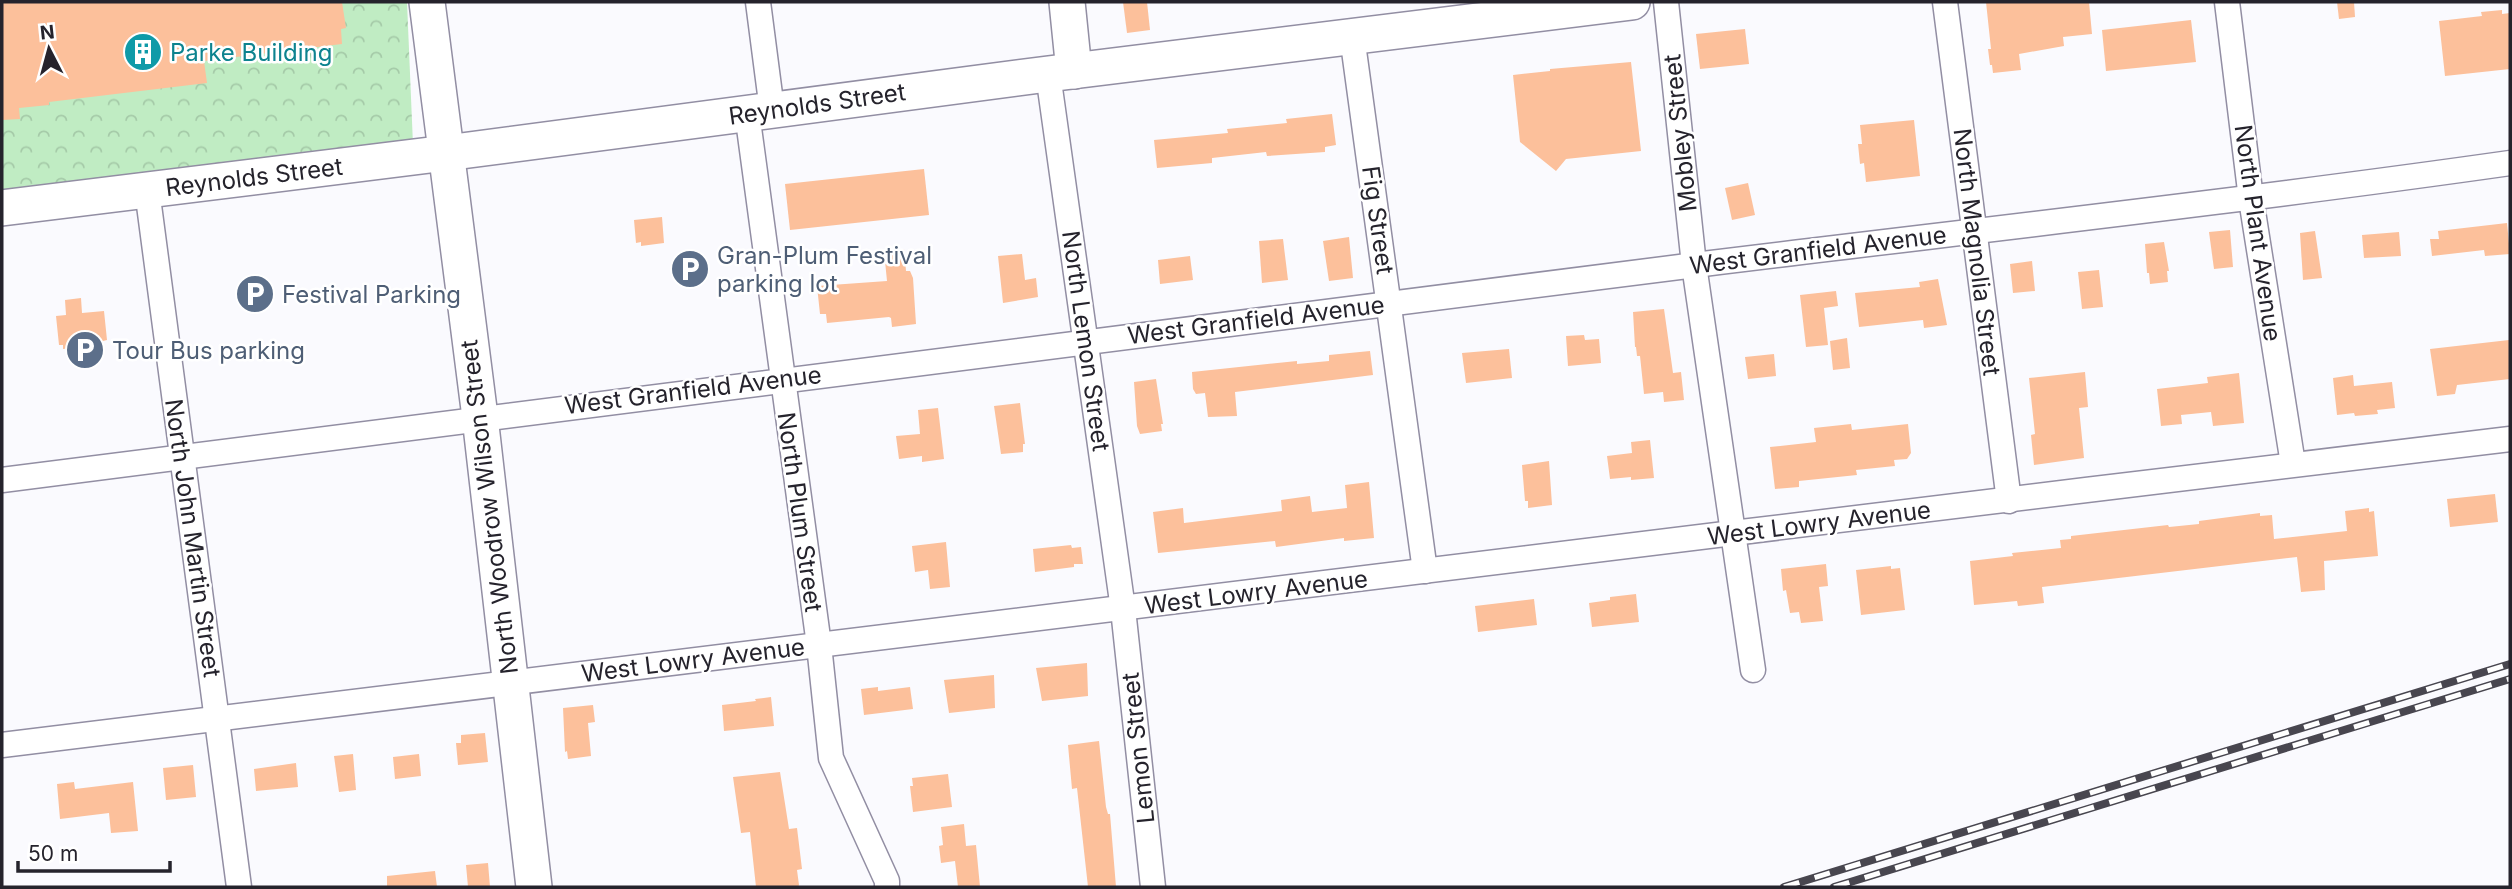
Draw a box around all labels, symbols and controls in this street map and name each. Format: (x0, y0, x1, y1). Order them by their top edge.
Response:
north arrow (14, 14, 84, 84)
text: N (39, 20, 56, 45)
building icon: Parke Building (122, 31, 164, 73)
place label: Parke Building (170, 38, 333, 67)
street label: Mobley Street (1657, 53, 1703, 213)
street label: Reynolds Street (727, 77, 907, 131)
street label: North Plant Avenue (2228, 123, 2288, 343)
street label: North Magnolia Street (1947, 127, 2007, 377)
street label: Reynolds Street (164, 152, 344, 202)
street label: Fig Street (1356, 164, 1400, 276)
street label: West Granfield Avenue (1688, 220, 1948, 280)
street label: North Lemon Street (1056, 229, 1116, 453)
place label: Gran-Plum Festival parking lot (717, 241, 932, 298)
parking icon: Gran-Plum Festival parking lot (669, 248, 711, 290)
parking icon: Festival Parking (234, 273, 276, 315)
place label: Festival Parking (282, 280, 461, 309)
street label: West Granfield Avenue (1126, 290, 1386, 350)
parking icon: Tour Bus parking (64, 329, 106, 371)
place label: Tour Bus parking (112, 336, 305, 365)
street label: North Woodrow Wilson Street (454, 338, 524, 676)
street label: West Granfield Avenue (563, 360, 823, 420)
street label: North John Martin Street (159, 397, 227, 679)
street label: North Plum Street (772, 410, 828, 614)
street label: West Lowry Avenue (1706, 495, 1932, 551)
street label: West Lowry Avenue (1143, 564, 1369, 620)
street label: West Lowry Avenue (580, 632, 806, 688)
street label: Lemon Street (1116, 671, 1160, 825)
scale bar (18, 830, 170, 874)
text: 50 m (28, 841, 78, 866)

